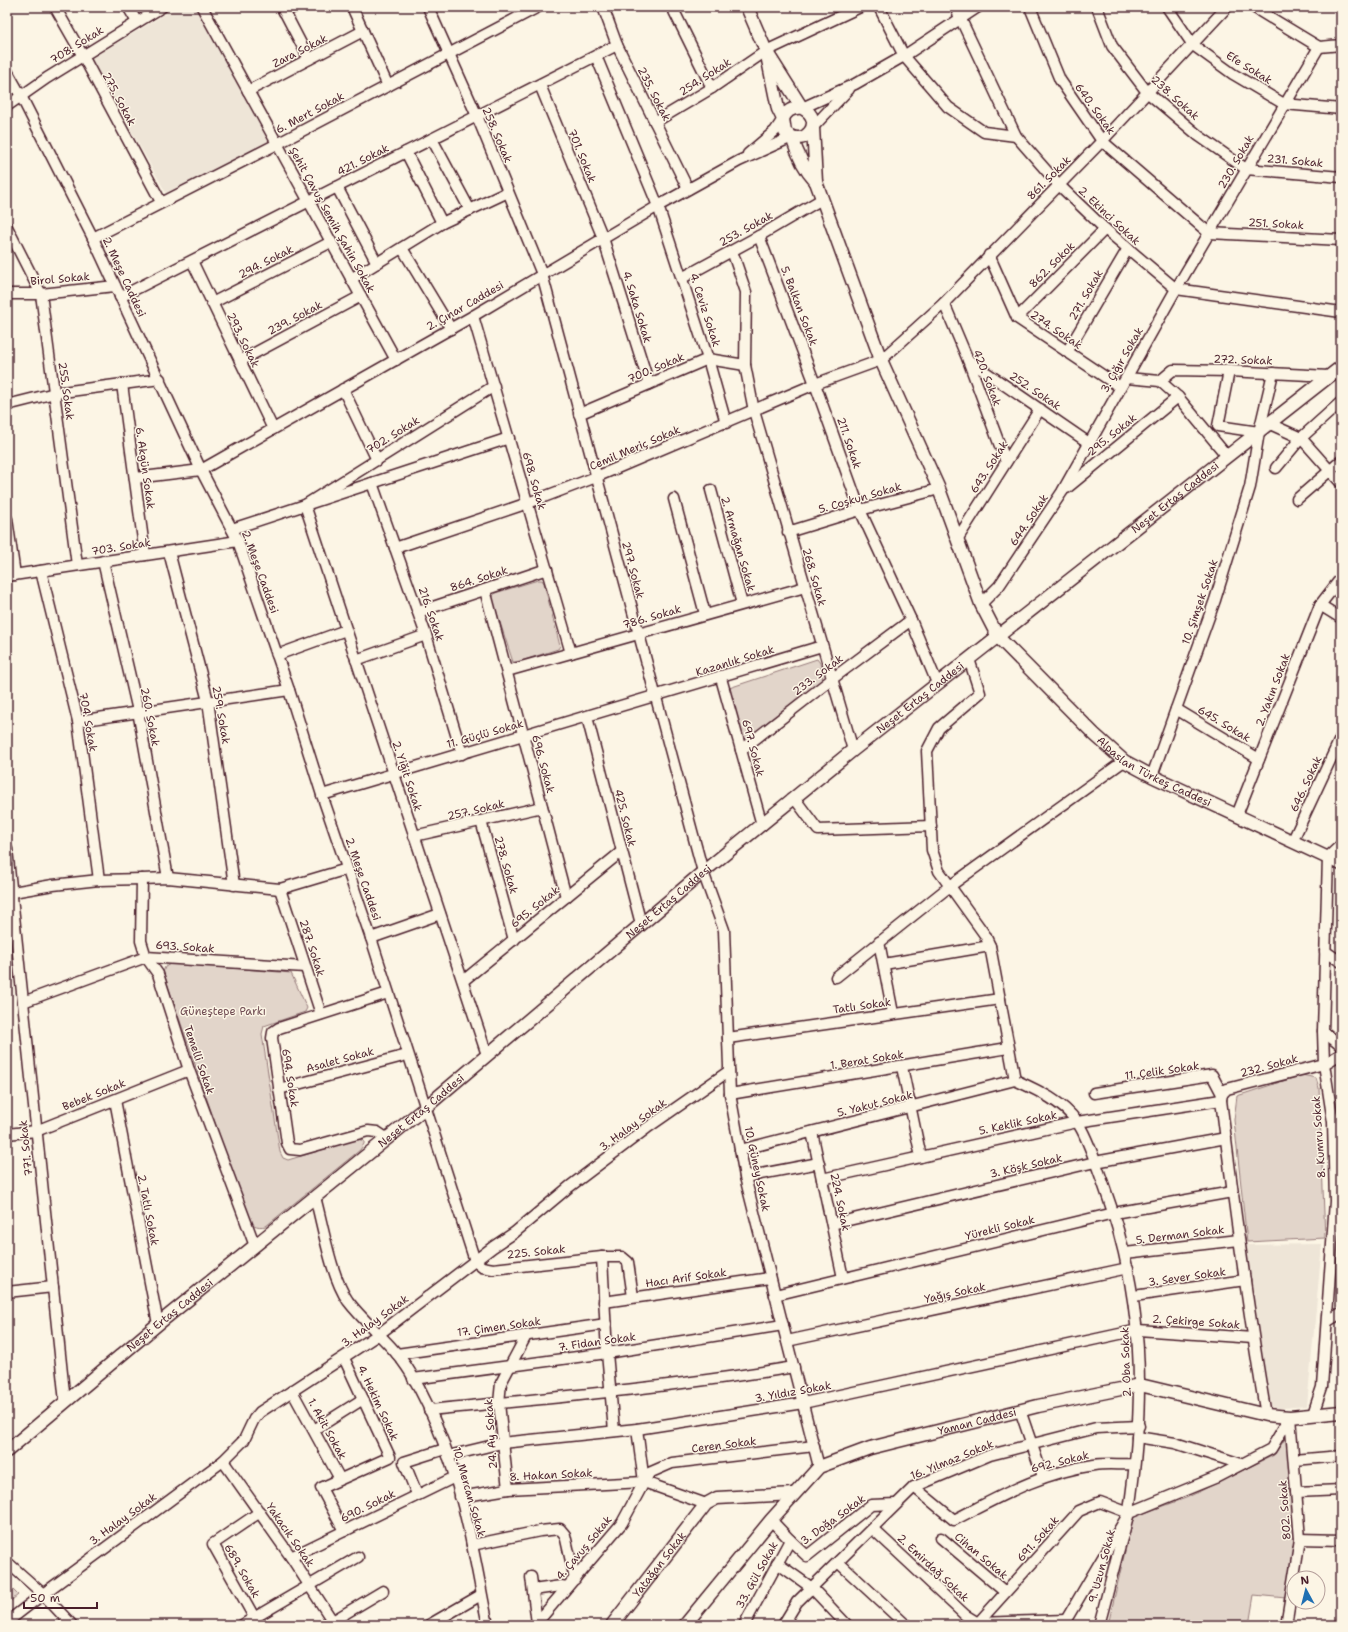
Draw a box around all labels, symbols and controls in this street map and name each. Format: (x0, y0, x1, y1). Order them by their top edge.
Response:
street label: 708. Sokak (47, 23, 107, 67)
street label: Zara Sokak (270, 31, 330, 71)
street label: Efe Sokak (1223, 48, 1275, 88)
street label: 254. Sokak (676, 55, 734, 99)
street label: 235. Sokak (634, 64, 674, 124)
street label: 275. Sokak (99, 70, 139, 128)
street label: 238. Sokak (1148, 72, 1202, 124)
street label: 640. Sokak (1071, 80, 1119, 138)
street label: 6. Mert Sokak (273, 89, 347, 137)
street label: 258. Sokak (479, 105, 515, 165)
street label: 701. Sokak (564, 127, 600, 185)
street label: 230. Sokak (1215, 132, 1257, 192)
street label: 421. Sokak (335, 141, 391, 179)
street label: Şehit Çavuş Semih Şahin Sokak (286, 144, 378, 296)
street label: 231. Sokak (1266, 151, 1324, 171)
street label: 861. Sokak (1024, 153, 1074, 203)
street label: 2. Ekinci Sokak (1075, 183, 1143, 249)
street label: 253. Sokak (717, 208, 775, 250)
street label: 251. Sokak (1248, 215, 1304, 233)
street label: 2. Meşe Caddesi (99, 234, 149, 320)
street label: 862. Sokok (1026, 239, 1078, 291)
street label: 294. Sokak (236, 242, 296, 282)
street label: 5. Balkan Sokak (777, 264, 821, 348)
street label: 271. Sokak (1065, 267, 1107, 323)
street label: Birol Sokak (30, 269, 90, 289)
street label: 4. Saka Sokak (619, 269, 655, 345)
street label: 4. Ceviz Sokak (686, 271, 724, 349)
street label: 2. Çınar Caddesi (424, 278, 506, 334)
street label: 239. Sokak (265, 297, 325, 339)
street label: 274. Sokak (1027, 307, 1085, 353)
street label: 293. Sokak (223, 310, 263, 370)
street label: 3. Çığır Sokak (1097, 325, 1147, 395)
street label: 420. Sokak (969, 348, 1005, 408)
street label: 700. Sokak (625, 349, 687, 387)
street label: 272. Sokak (1213, 351, 1273, 369)
street label: 255. Sokak (55, 361, 77, 421)
street label: 252. Sokak (1006, 368, 1064, 414)
street label: 295. Sokak (1084, 411, 1140, 459)
street label: 702. Sokak (364, 413, 422, 457)
street label: 211. Sokak (833, 415, 865, 471)
street label: Cemil Meriç Sokak (587, 422, 683, 474)
street label: 6. Akgün Sokak (132, 426, 158, 510)
street label: 643. Sokak (966, 438, 1012, 496)
street label: 698. Sokak (519, 450, 549, 512)
street label: Neşet Ertaş Caddesi (1128, 458, 1222, 537)
street label: 5. Coşkun Sokak (817, 479, 903, 517)
street label: 644. Sokak (1006, 491, 1052, 549)
street label: 2. Armağan Sokak (717, 495, 759, 593)
street label: 2. Meşe Caddesi (238, 528, 282, 616)
street label: 703. Sokak (90, 535, 152, 559)
street label: 297. Sokak (618, 540, 648, 600)
street label: 268. Sokak (799, 546, 829, 608)
street label: 10. Şimşek Sokak (1178, 557, 1222, 647)
street label: 864. Sokak (448, 563, 510, 595)
street label: 216. Sokak (415, 585, 447, 643)
street label: 786. Sokak (621, 601, 683, 633)
street label: Kazanlık Sokak (694, 642, 776, 680)
street label: 233. Sokak (790, 651, 846, 699)
street label: 2. Yakın Sokak (1252, 651, 1294, 729)
street label: Neşet Ertaş Caddesi (873, 658, 967, 737)
street label: 259. Sokak (208, 685, 234, 745)
street label: 260. Sokak (137, 686, 163, 748)
street label: 704. Sokak (75, 691, 101, 753)
street label: 645. Sokak (1195, 702, 1253, 746)
street label: 11. Güçlü Sokak (445, 716, 525, 752)
street label: 697. Sokak (738, 718, 768, 778)
street label: 696. Sokak (528, 733, 558, 795)
street label: Alpaslan Türkeş Caddesi (1094, 733, 1214, 810)
street label: 2. Yiğit Sokak (389, 739, 425, 813)
street label: 646. Sokak (1286, 754, 1326, 814)
street label: 425. Sokak (611, 788, 639, 848)
street label: 257. Sokak (446, 796, 506, 824)
street label: 278. Sokak (491, 834, 521, 896)
street label: 2. Meşe Caddesi (342, 835, 384, 923)
street label: Neşet Ertaş Caddesi (622, 861, 714, 942)
street label: 695. Sokak (507, 883, 563, 931)
street label: 287. Sokak (296, 918, 328, 978)
street label: 693. Sokak (155, 937, 215, 957)
street label: Tatlı Sokak (832, 994, 892, 1018)
park label: Güneştepe Parkı (180, 1004, 266, 1019)
street label: Temelli Sokak (180, 1023, 218, 1097)
street label: Asalet Sokak (304, 1044, 376, 1076)
street label: 1. Berat Sokak (829, 1047, 905, 1073)
street label: 694. Sokak (278, 1048, 302, 1108)
street label: 232. Sokak (1238, 1051, 1300, 1081)
street label: 11. Çelik Sokak (1124, 1058, 1200, 1084)
street label: Neşet Ertaş Caddesi (375, 1070, 467, 1151)
street label: Bebek Sokak (60, 1076, 128, 1114)
street label: 5. Yakut Sokak (836, 1087, 914, 1121)
street label: 3. Halay Sokak (596, 1095, 670, 1155)
street label: 8. Kumru Sokak (1309, 1095, 1329, 1179)
street label: 5. Keklik Sokak (977, 1107, 1059, 1139)
street label: 771. Sokak (16, 1119, 36, 1177)
street label: 10. Güney Sokak (741, 1125, 773, 1213)
street label: 3. Köşk Sokak (988, 1150, 1064, 1182)
street label: 224. Sokak (827, 1171, 853, 1233)
street label: 2. Tatlı Sokak (134, 1173, 162, 1247)
street label: Yürekli Sokak (964, 1212, 1036, 1244)
street label: 5. Derman Sokak (1135, 1222, 1225, 1248)
street label: 225. Sokak (506, 1241, 566, 1263)
street label: 3. Sever Sokak (1147, 1264, 1227, 1290)
street label: Hacı Arif Sokak (644, 1265, 728, 1291)
street label: Neşet Ertaş Caddesi (123, 1275, 216, 1355)
street label: Yağış Sokak (923, 1279, 987, 1307)
street label: 3. Halay Sokak (338, 1291, 412, 1351)
street label: 2. Çekirge Sokak (1151, 1311, 1241, 1333)
street label: 17. Çimen Sokak (456, 1314, 542, 1340)
street label: 2. Oba Sokak (1117, 1327, 1135, 1397)
street label: 7. Fidan Sokak (557, 1329, 637, 1355)
street label: 4. Hekim Sokak (354, 1363, 402, 1443)
street label: 3. Yıldız Sokak (754, 1378, 832, 1406)
street label: 1. Akit Sokak (304, 1396, 350, 1462)
street label: 24. Ay Sokak (481, 1398, 501, 1470)
street label: Yaman Caddesi (936, 1404, 1018, 1438)
street label: Ceren Sokak (691, 1434, 757, 1456)
street label: 16. Yılmaz Sokak (908, 1436, 996, 1484)
street label: 10. Mercan Sokak (449, 1445, 489, 1539)
street label: 692. Sokak (1029, 1448, 1091, 1476)
street label: 8. Hakan Sokak (509, 1465, 593, 1485)
street label: 802. Sokak (1275, 1480, 1295, 1540)
street label: 690. Sokak (338, 1486, 398, 1526)
street label: 3. Halay Sokak (86, 1489, 160, 1549)
street label: 3. Doğa Sokak (798, 1491, 868, 1549)
street label: Yakacık Sokak (262, 1500, 318, 1570)
street label: 4. Çavuş Sokak (553, 1513, 615, 1583)
street label: 691. Sokak (1014, 1513, 1062, 1565)
street label: Yatağan Sokak (629, 1528, 689, 1600)
street label: 9. Uzun Sokak (1085, 1528, 1119, 1604)
street label: Cihan Sokak (951, 1529, 1011, 1583)
street label: 2. Emirdağ Sokak (894, 1531, 972, 1605)
street label: 33. Gül Sokak (732, 1539, 782, 1611)
street label: 689. Sokak (221, 1541, 263, 1601)
north arrow (1286, 1570, 1326, 1610)
text: N (1300, 1573, 1310, 1589)
scale bar (24, 1584, 97, 1610)
text: 50 m (30, 1590, 60, 1606)

